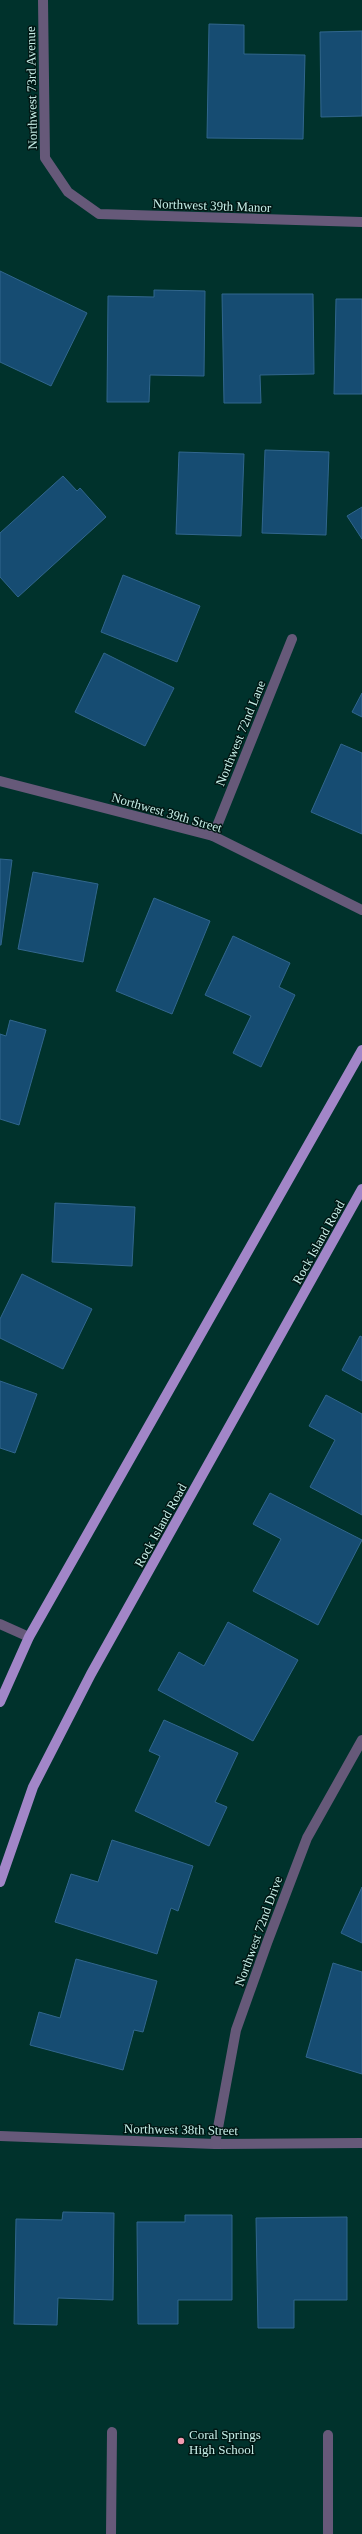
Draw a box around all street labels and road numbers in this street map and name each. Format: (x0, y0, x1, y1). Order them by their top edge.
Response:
street label: Northwest 73rd Avenue (23, 26, 40, 150)
street label: Northwest 39th Manor (153, 196, 272, 215)
street label: Northwest 72nd Lane (212, 678, 269, 788)
street label: Northwest 39th Street (110, 790, 224, 836)
street label: Rock Island Road (289, 1197, 348, 1287)
street label: Rock Island Road (131, 1480, 190, 1570)
street label: Northwest 72nd Drive (232, 1874, 285, 1988)
street label: Northwest 38th Street (124, 2121, 239, 2138)

